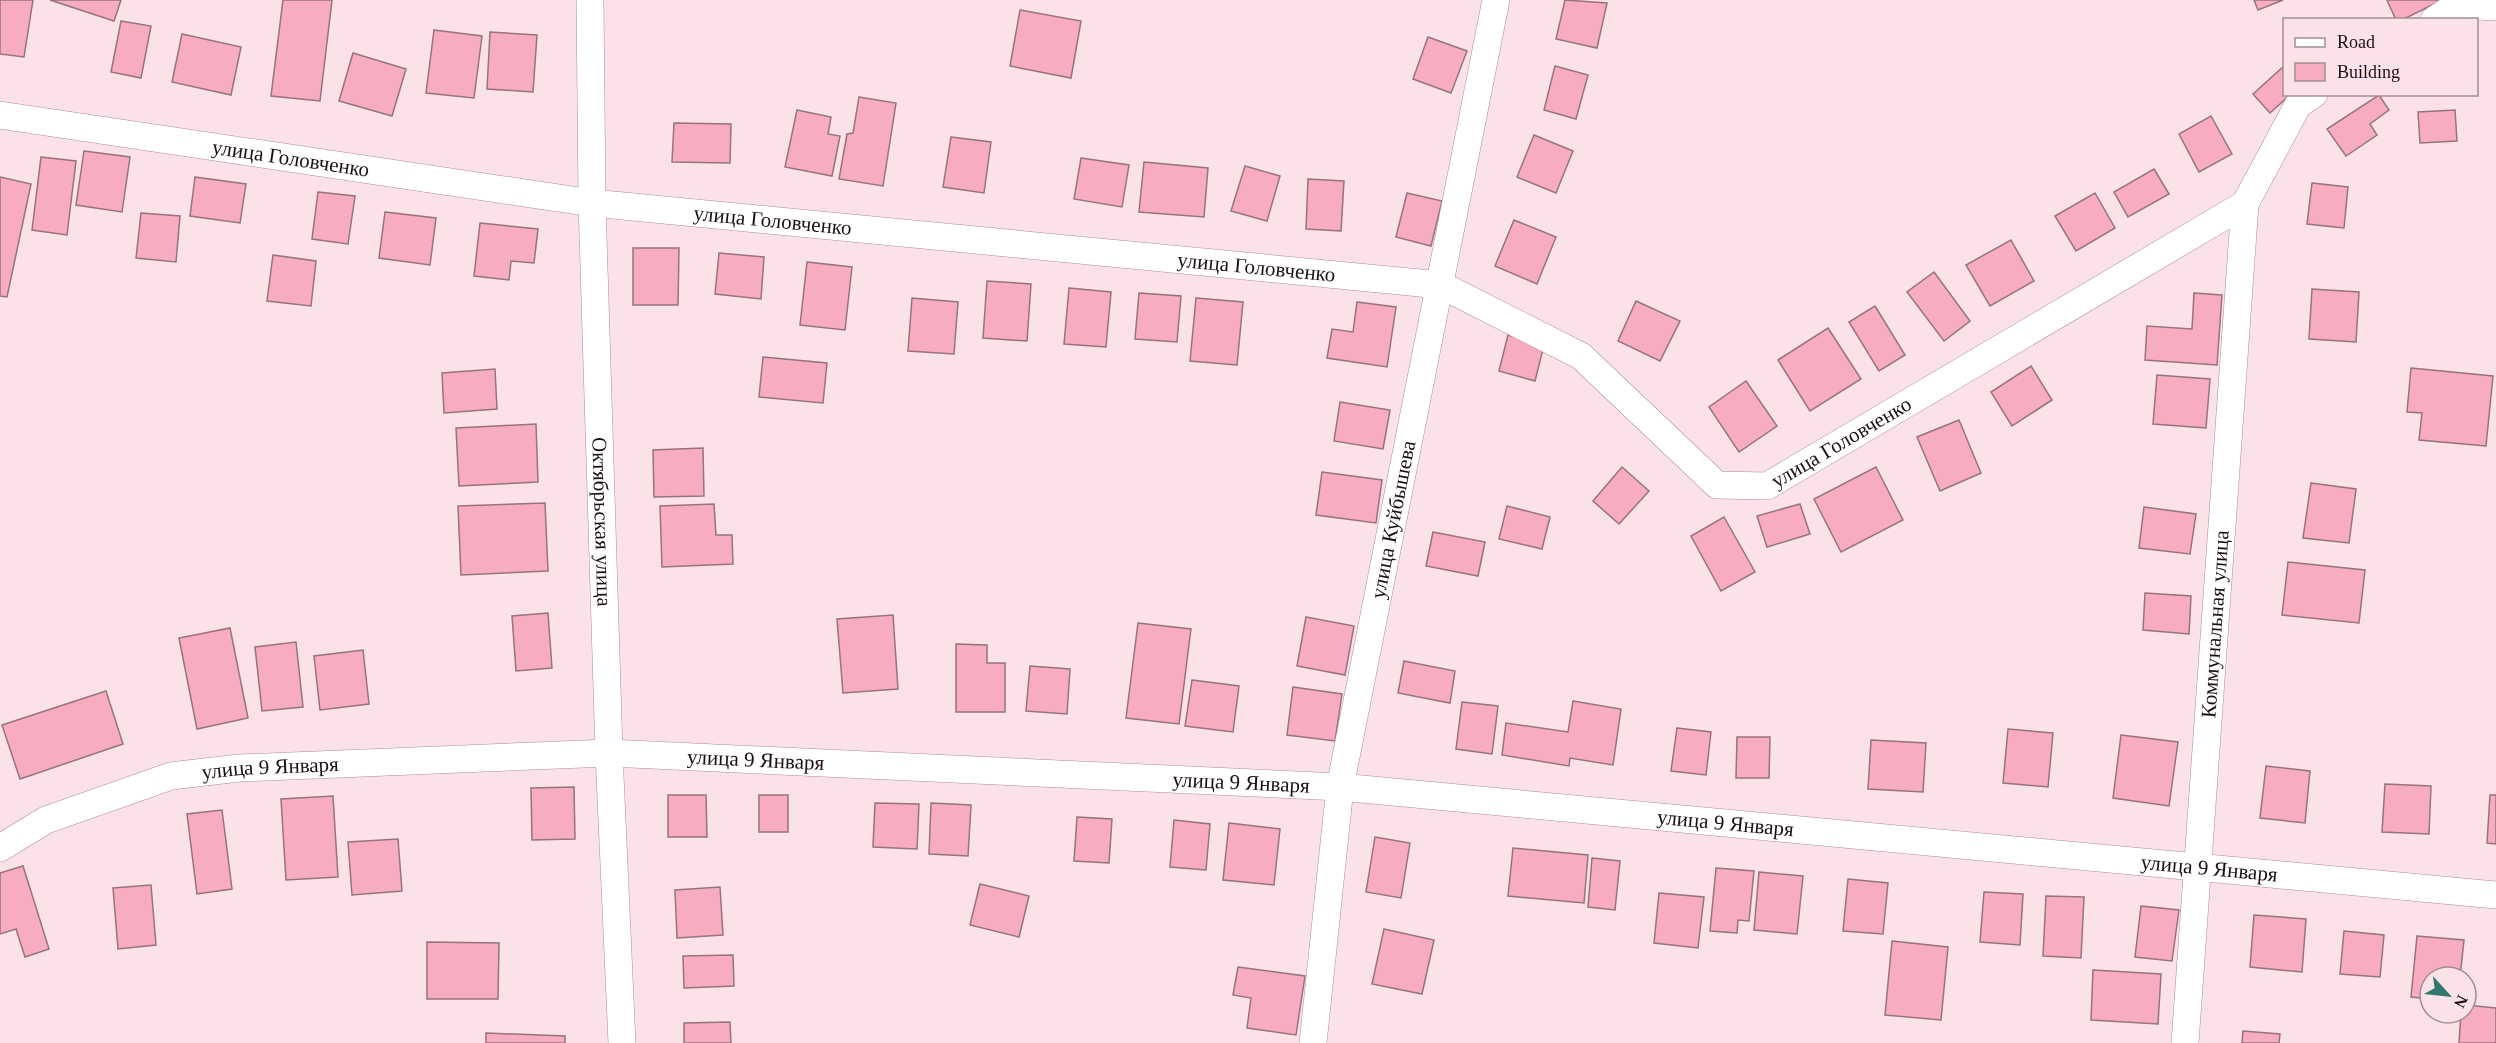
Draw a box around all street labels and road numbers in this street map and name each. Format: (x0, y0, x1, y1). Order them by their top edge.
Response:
street label: улица Головченко (211, 135, 371, 182)
street label: улица Головченко (693, 201, 853, 240)
street label: улица Головченко (1176, 248, 1336, 287)
street label: улица Головченко (1767, 392, 1916, 493)
street label: Октябрьская улица (587, 437, 616, 608)
street label: улица Куйбышева (1366, 438, 1421, 601)
street label: Коммунальная улица (2196, 529, 2234, 719)
street label: улица 9 Января (687, 745, 825, 775)
street label: улица 9 Января (200, 752, 340, 784)
street label: улица 9 Января (1172, 767, 1311, 798)
street label: улица 9 Января (1656, 805, 1795, 841)
street label: улица 9 Января (2140, 850, 2279, 887)

